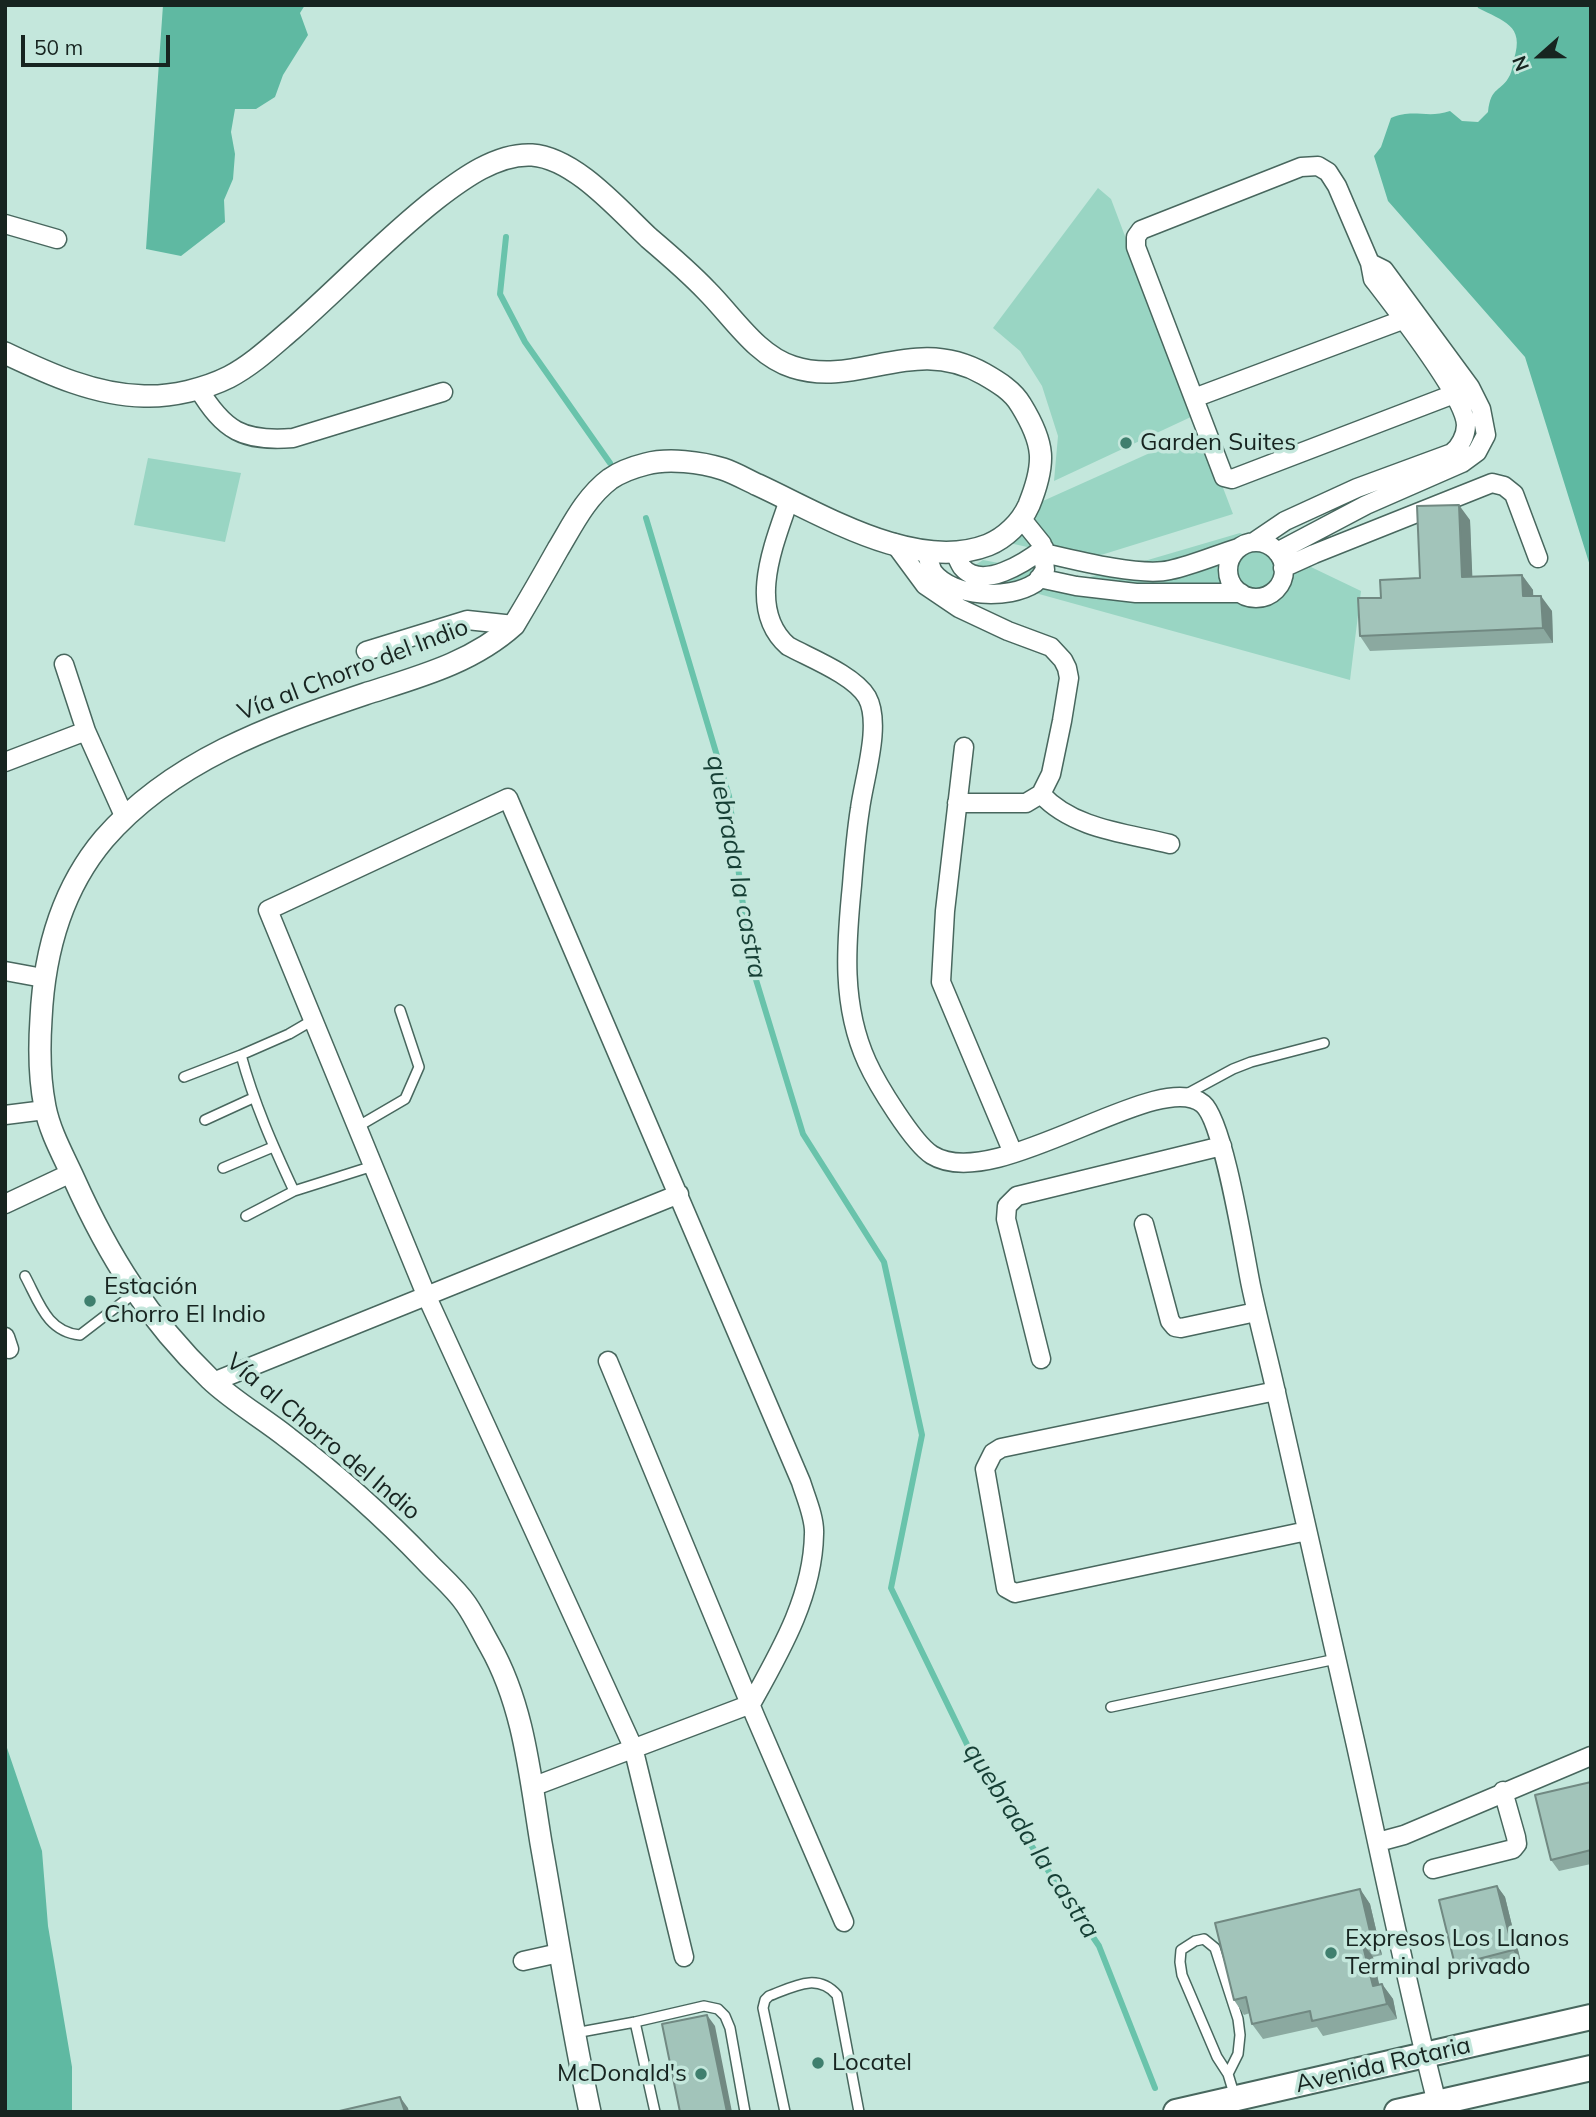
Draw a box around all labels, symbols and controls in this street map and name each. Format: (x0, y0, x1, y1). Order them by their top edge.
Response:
scale bar (24, 21, 173, 65)
north arrow (1505, 21, 1575, 91)
text: 50 m (34, 34, 83, 60)
text: N (1507, 53, 1534, 75)
place label: Garden Suites (1140, 429, 1296, 457)
marker: Garden Suites (1118, 435, 1134, 451)
street label: Vía al Chorro del Indio (234, 613, 472, 727)
water label: quebrada la castra (699, 753, 773, 981)
place label: Estación Chorro El Indio (104, 1273, 266, 1329)
marker: Estación Chorro El Indio (82, 1293, 98, 1309)
street label: Vía al Chorro del Indio (220, 1347, 426, 1527)
water label: quebrada la castra (956, 1737, 1106, 1945)
place label: Expresos Los Llanos Terminal privado (1345, 1925, 1569, 1981)
marker: Expresos Los Llanos Terminal privado (1323, 1945, 1339, 1961)
street label: Avenida Rotaria (1293, 2031, 1473, 2099)
place label: Locatel (832, 2049, 912, 2077)
marker: Locatel (810, 2055, 826, 2071)
place label: McDonald's (557, 2060, 687, 2088)
marker: McDonald's (693, 2066, 709, 2082)

